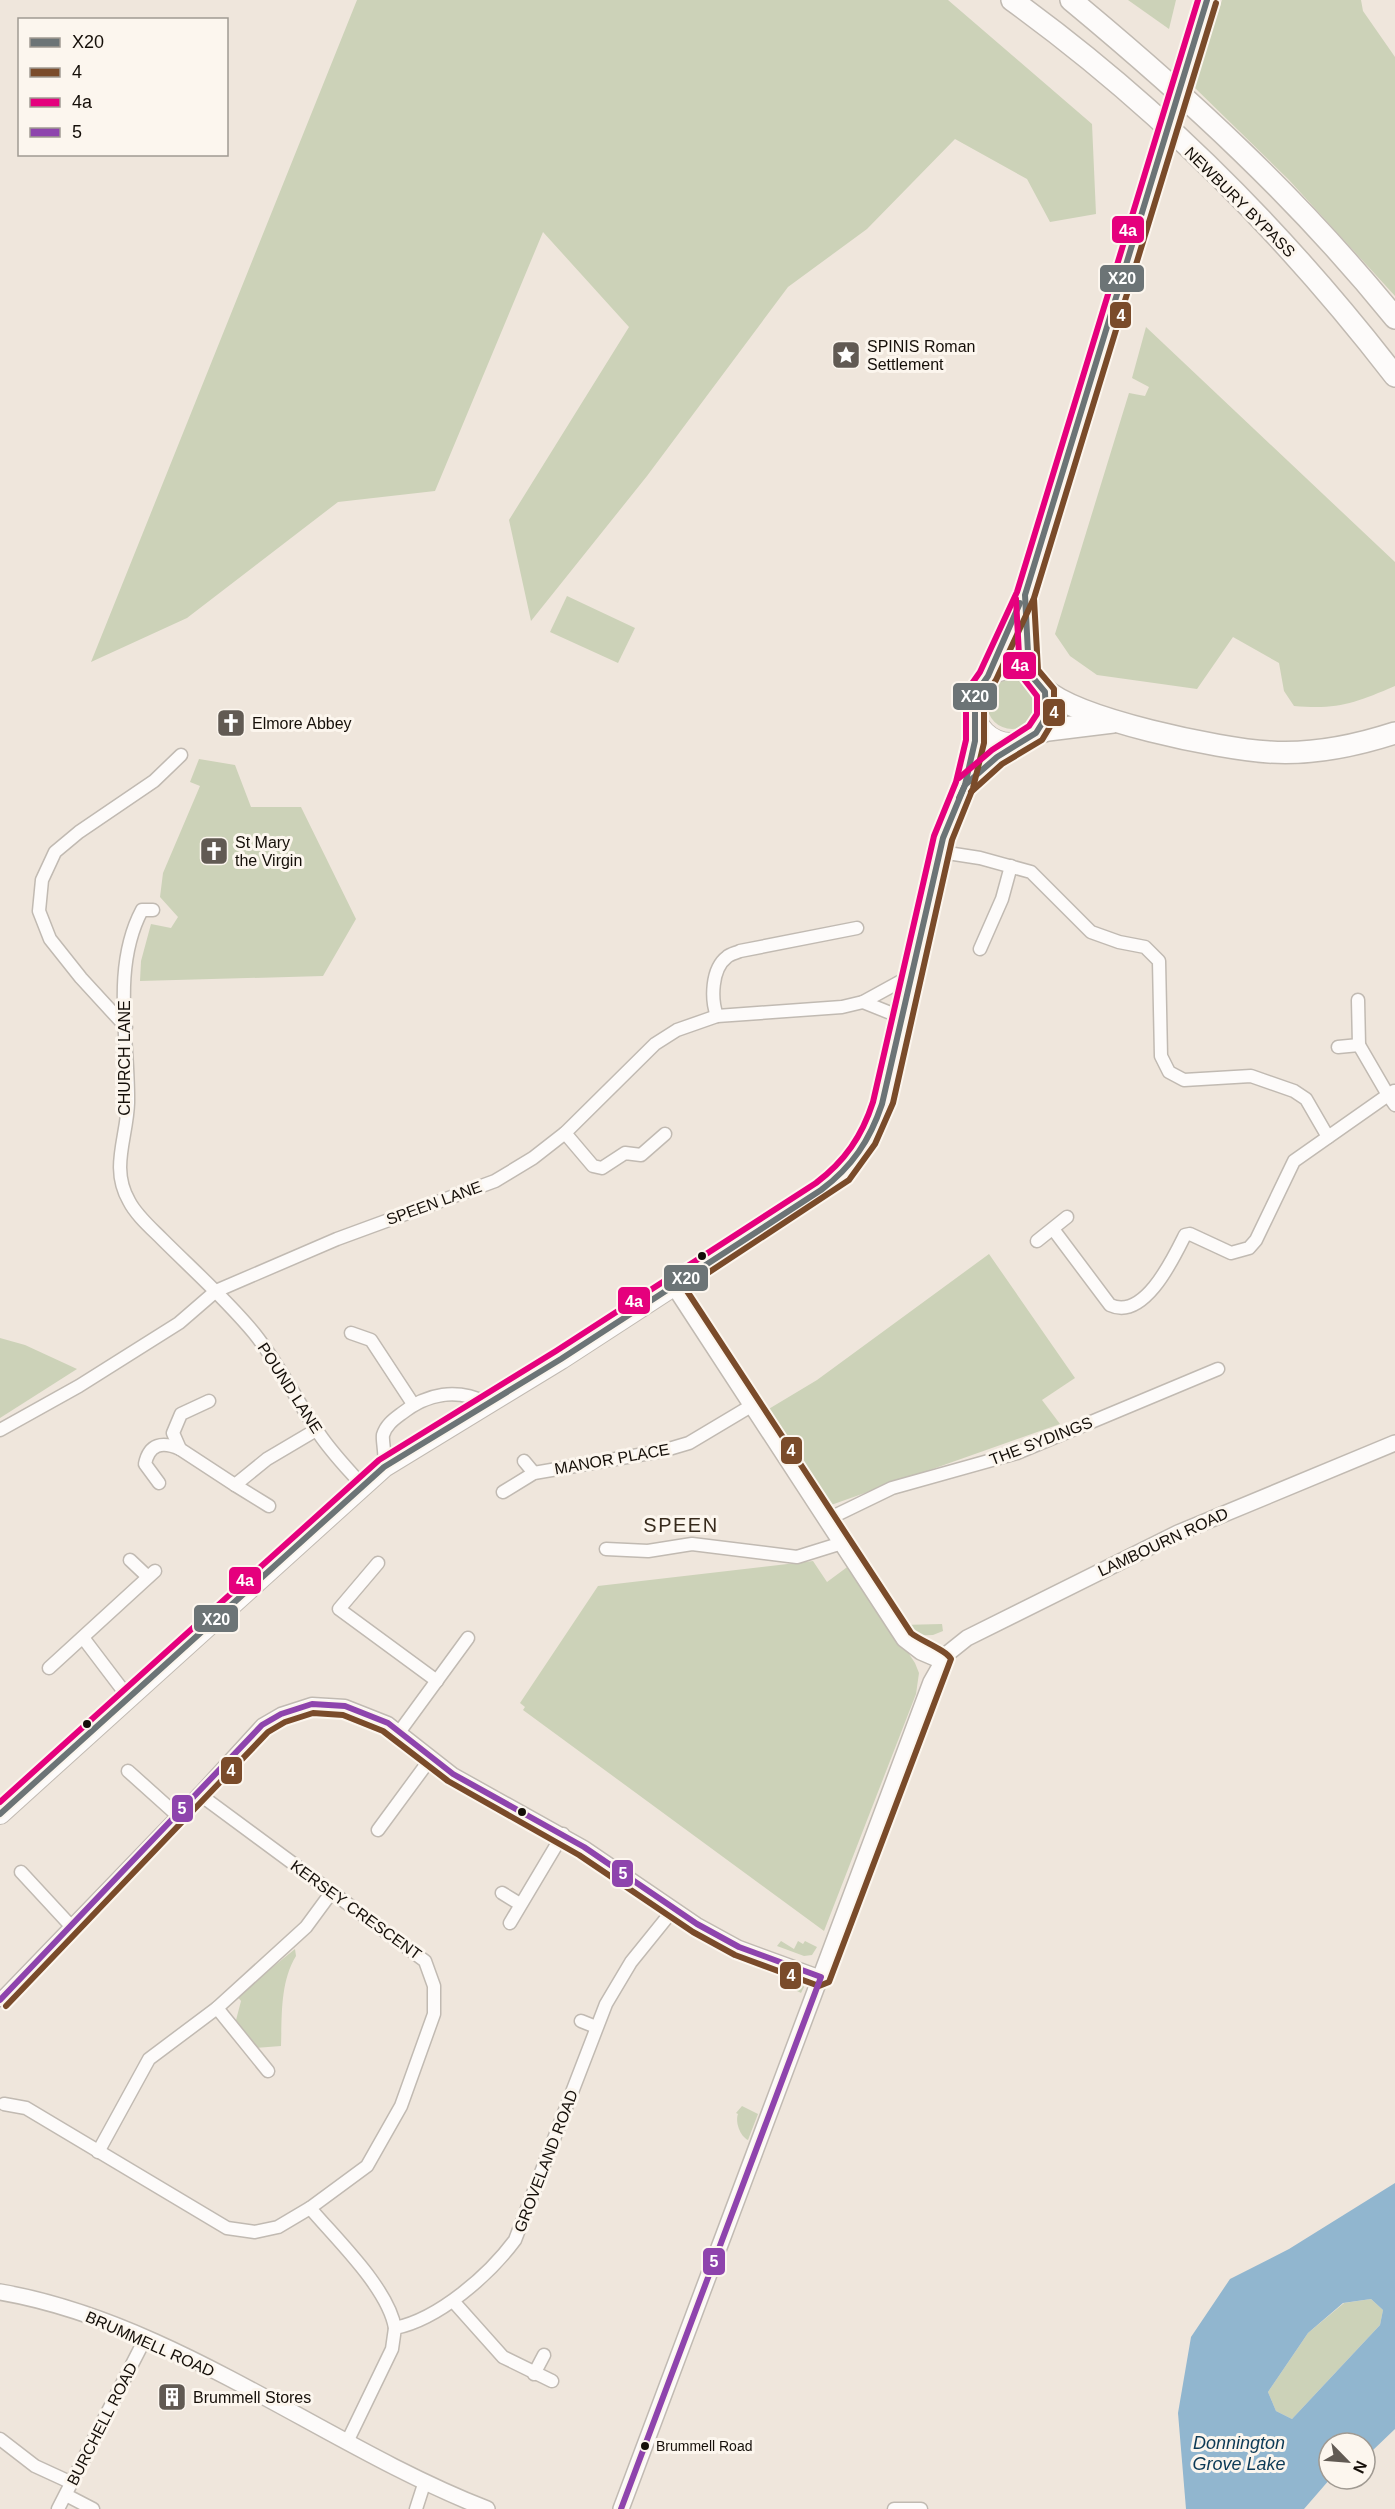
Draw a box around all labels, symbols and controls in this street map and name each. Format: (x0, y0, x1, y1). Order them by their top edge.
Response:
legend (18, 18, 228, 156)
text: X20 (72, 32, 104, 52)
text: 4 (72, 62, 82, 82)
text: 4a (72, 92, 93, 112)
text: 5 (72, 122, 82, 142)
street label: NEWBURY BYPASS (1181, 143, 1299, 261)
line badge: 4a (1111, 215, 1145, 244)
text: 4a (1119, 222, 1137, 239)
line badge: X20 (1099, 264, 1145, 293)
text: X20 (1108, 270, 1136, 287)
line badge: 4 (1109, 301, 1132, 329)
text: 4 (1117, 307, 1126, 324)
place label: SPINIS Roman Settlement (867, 338, 975, 373)
place icon: SPINIS Roman Settlement (830, 339, 862, 371)
line badge: 4a (1002, 651, 1037, 680)
text: 4a (1011, 657, 1029, 674)
line badge: X20 (952, 682, 998, 711)
text: X20 (961, 688, 989, 705)
line badge: 4 (1042, 698, 1066, 727)
text: 4 (1050, 704, 1059, 721)
church icon: Elmore Abbey (215, 707, 247, 739)
place label: Elmore Abbey (252, 715, 352, 732)
place label: St Mary the Virgin (235, 834, 302, 869)
church icon: St Mary the Virgin (198, 835, 230, 867)
street label: CHURCH LANE (116, 1000, 133, 1116)
street label: SPEEN LANE (384, 1178, 484, 1228)
unlabelled marker (696, 1250, 708, 1262)
line badge: X20 (663, 1264, 709, 1292)
text: X20 (672, 1270, 700, 1287)
line badge: 4a (617, 1286, 651, 1315)
text: 4a (625, 1293, 643, 1310)
street label: POUND LANE (255, 1340, 325, 1436)
street label: THE SYDINGS (987, 1414, 1095, 1468)
line badge: 4 (780, 1436, 803, 1465)
street label: MANOR PLACE (553, 1441, 671, 1477)
text: 4 (787, 1442, 796, 1459)
street label: LAMBOURN ROAD (1095, 1504, 1231, 1580)
district label: SPEEN (643, 1514, 719, 1536)
line badge: 4a (228, 1566, 262, 1595)
text: 4a (236, 1572, 254, 1589)
line badge: X20 (193, 1604, 239, 1633)
text: X20 (202, 1611, 230, 1628)
unlabelled marker (81, 1718, 93, 1730)
line badge: 4 (220, 1756, 243, 1785)
text: 4 (227, 1762, 236, 1779)
line badge: 5 (171, 1794, 194, 1823)
text: 5 (178, 1800, 187, 1817)
unlabelled marker (516, 1806, 528, 1818)
street label: KERSEY CRESCENT (287, 1857, 425, 1963)
line badge: 5 (611, 1859, 634, 1888)
text: 5 (619, 1865, 628, 1882)
line badge: 4 (779, 1961, 802, 1990)
text: 4 (787, 1967, 796, 1984)
street label: GROVELAND ROAD (511, 2087, 581, 2235)
line badge: 5 (702, 2247, 726, 2276)
text: 5 (710, 2253, 719, 2270)
street label: BRUMMELL ROAD (83, 2308, 217, 2380)
street label: BURCHELL ROAD (64, 2360, 140, 2488)
building icon: Brummell Stores (156, 2381, 188, 2413)
place label: Brummell Stores (193, 2389, 311, 2406)
north arrow (1317, 2431, 1377, 2491)
water label: Donnington Grove Lake (1192, 2433, 1286, 2474)
place label: Brummell Road (656, 2438, 752, 2454)
marker: Brummell Road (639, 2440, 651, 2452)
text: N (1350, 2458, 1370, 2476)

